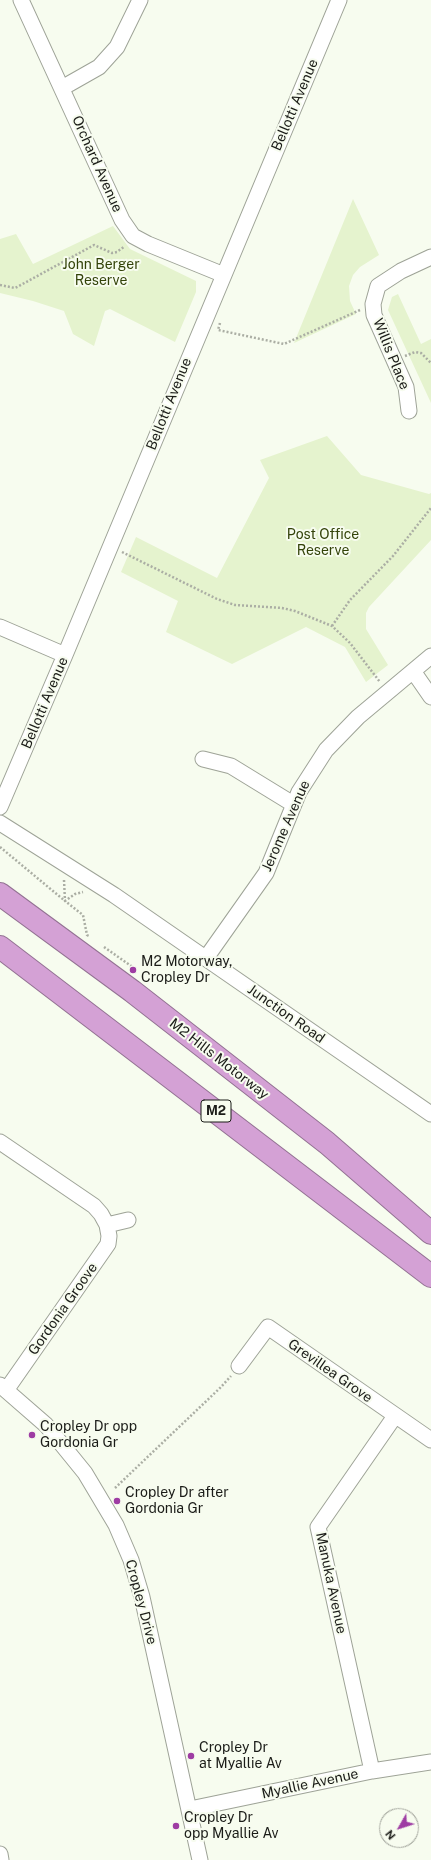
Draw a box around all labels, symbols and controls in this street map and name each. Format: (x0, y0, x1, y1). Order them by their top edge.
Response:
street label: Bellotti Avenue (268, 57, 322, 153)
street label: Orchard Avenue (68, 113, 126, 215)
park label: John Berger Reserve (62, 257, 140, 290)
street label: Willis Place (369, 316, 413, 392)
street label: Bellotti Avenue (143, 355, 195, 453)
park label: Post Office Reserve (287, 527, 359, 560)
street label: Bellotti Avenue (18, 655, 72, 751)
street label: Jerome Avenue (258, 778, 314, 874)
place label: M2 Motorway, Cropley Dr (141, 954, 232, 986)
marker: M2 Motorway, Cropley Dr (128, 965, 138, 975)
street label: Junction Road (244, 981, 328, 1047)
street label: M2 Hills Motorway (166, 1015, 272, 1103)
road number: M2 (201, 1100, 231, 1122)
street label: Gordonia Groove (25, 1260, 101, 1358)
street label: Grevillea Grove (285, 1336, 375, 1406)
place label: Cropley Dr opp Gordonia Gr (40, 1419, 137, 1452)
marker: Cropley Dr opp Gordonia Gr (27, 1430, 37, 1440)
place label: Cropley Dr after Gordonia Gr (125, 1485, 229, 1518)
marker: Cropley Dr after Gordonia Gr (112, 1496, 122, 1506)
street label: Manuka Avenue (312, 1531, 350, 1635)
street label: Cropley Drive (122, 1558, 160, 1646)
place label: Cropley Dr at Myallie Av (199, 1740, 282, 1772)
marker: Cropley Dr at Myallie Av (186, 1751, 196, 1761)
street label: Myallie Avenue (260, 1766, 360, 1802)
north arrow (379, 1808, 419, 1848)
place label: Cropley Dr opp Myallie Av (184, 1810, 279, 1842)
marker: Cropley Dr opp Myallie Av (171, 1821, 181, 1831)
text: N (383, 1828, 398, 1842)

